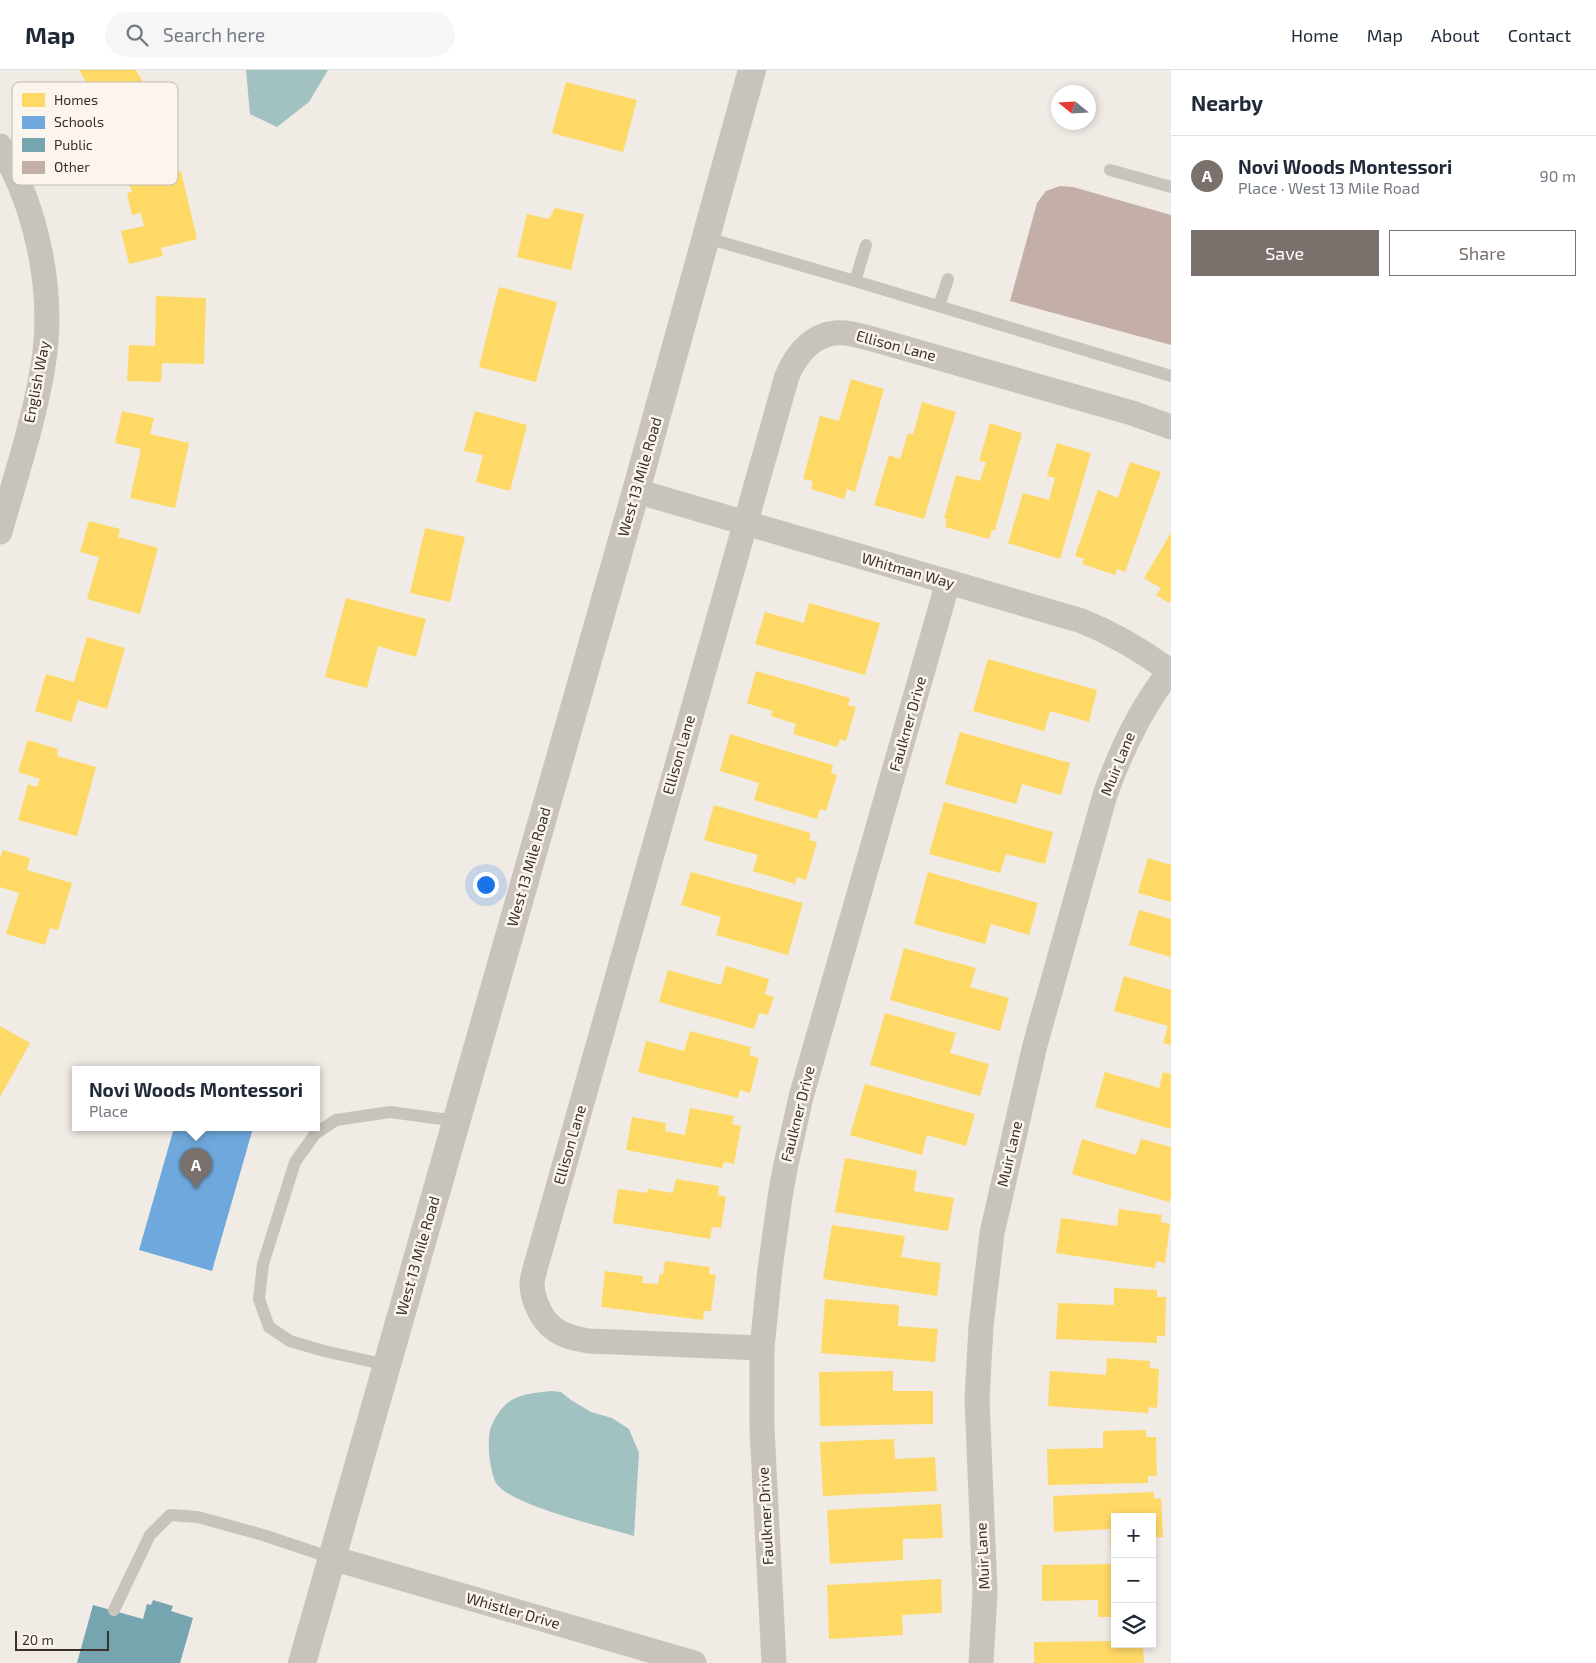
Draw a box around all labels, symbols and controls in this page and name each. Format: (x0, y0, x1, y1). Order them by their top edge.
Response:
search box (105, 12, 455, 57)
text: Map (25, 20, 75, 49)
icon: search (123, 21, 151, 49)
text: Search here (163, 23, 265, 46)
text: Home (1291, 24, 1339, 46)
text: Map (1367, 24, 1403, 46)
text: About (1431, 24, 1480, 46)
text: Contact (1508, 24, 1571, 46)
legend (12, 82, 178, 185)
north arrow (1051, 85, 1096, 130)
text: Nearby (1191, 90, 1263, 115)
text: Homes (54, 91, 98, 108)
text: Schools (54, 113, 104, 130)
text: Public (54, 136, 93, 153)
text: Novi Woods Montessori (1238, 155, 1452, 178)
text: Other (54, 158, 90, 175)
text: A (1202, 166, 1212, 185)
text: 90 m (1540, 166, 1576, 185)
text: Place · West 13 Mile Road (1238, 178, 1420, 197)
button: Save (1191, 230, 1379, 276)
button: Share (1389, 230, 1576, 276)
street label: Ellison Lane (854, 326, 938, 364)
street label: English Way (19, 339, 53, 424)
street label: West 13 Mile Road (613, 415, 665, 539)
street label: Whitman Way (860, 548, 957, 592)
street label: Faulkner Drive (885, 674, 929, 773)
street label: Ellison Lane (658, 713, 698, 797)
street label: Muir Lane (1096, 729, 1138, 798)
street label: West 13 Mile Road (502, 805, 554, 929)
your location (473, 872, 499, 898)
street label: Faulkner Drive (776, 1064, 818, 1164)
popup (72, 1066, 320, 1131)
text: Novi Woods Montessori (89, 1078, 303, 1101)
text: Place (89, 1101, 128, 1120)
street label: Ellison Lane (549, 1103, 589, 1187)
street label: Muir Lane (993, 1119, 1025, 1189)
pin: A (180, 1148, 212, 1189)
street label: West 13 Mile Road (391, 1194, 443, 1318)
street label: Faulkner Drive (753, 1467, 777, 1565)
map controls (1111, 1513, 1156, 1648)
button: + (1111, 1513, 1156, 1558)
street label: Muir Lane (971, 1522, 993, 1590)
button: − (1111, 1558, 1156, 1603)
street label: Whistler Drive (464, 1588, 562, 1632)
button: layers (1111, 1603, 1156, 1648)
scale bar (15, 1628, 109, 1651)
text: 20 m (22, 1631, 54, 1648)

